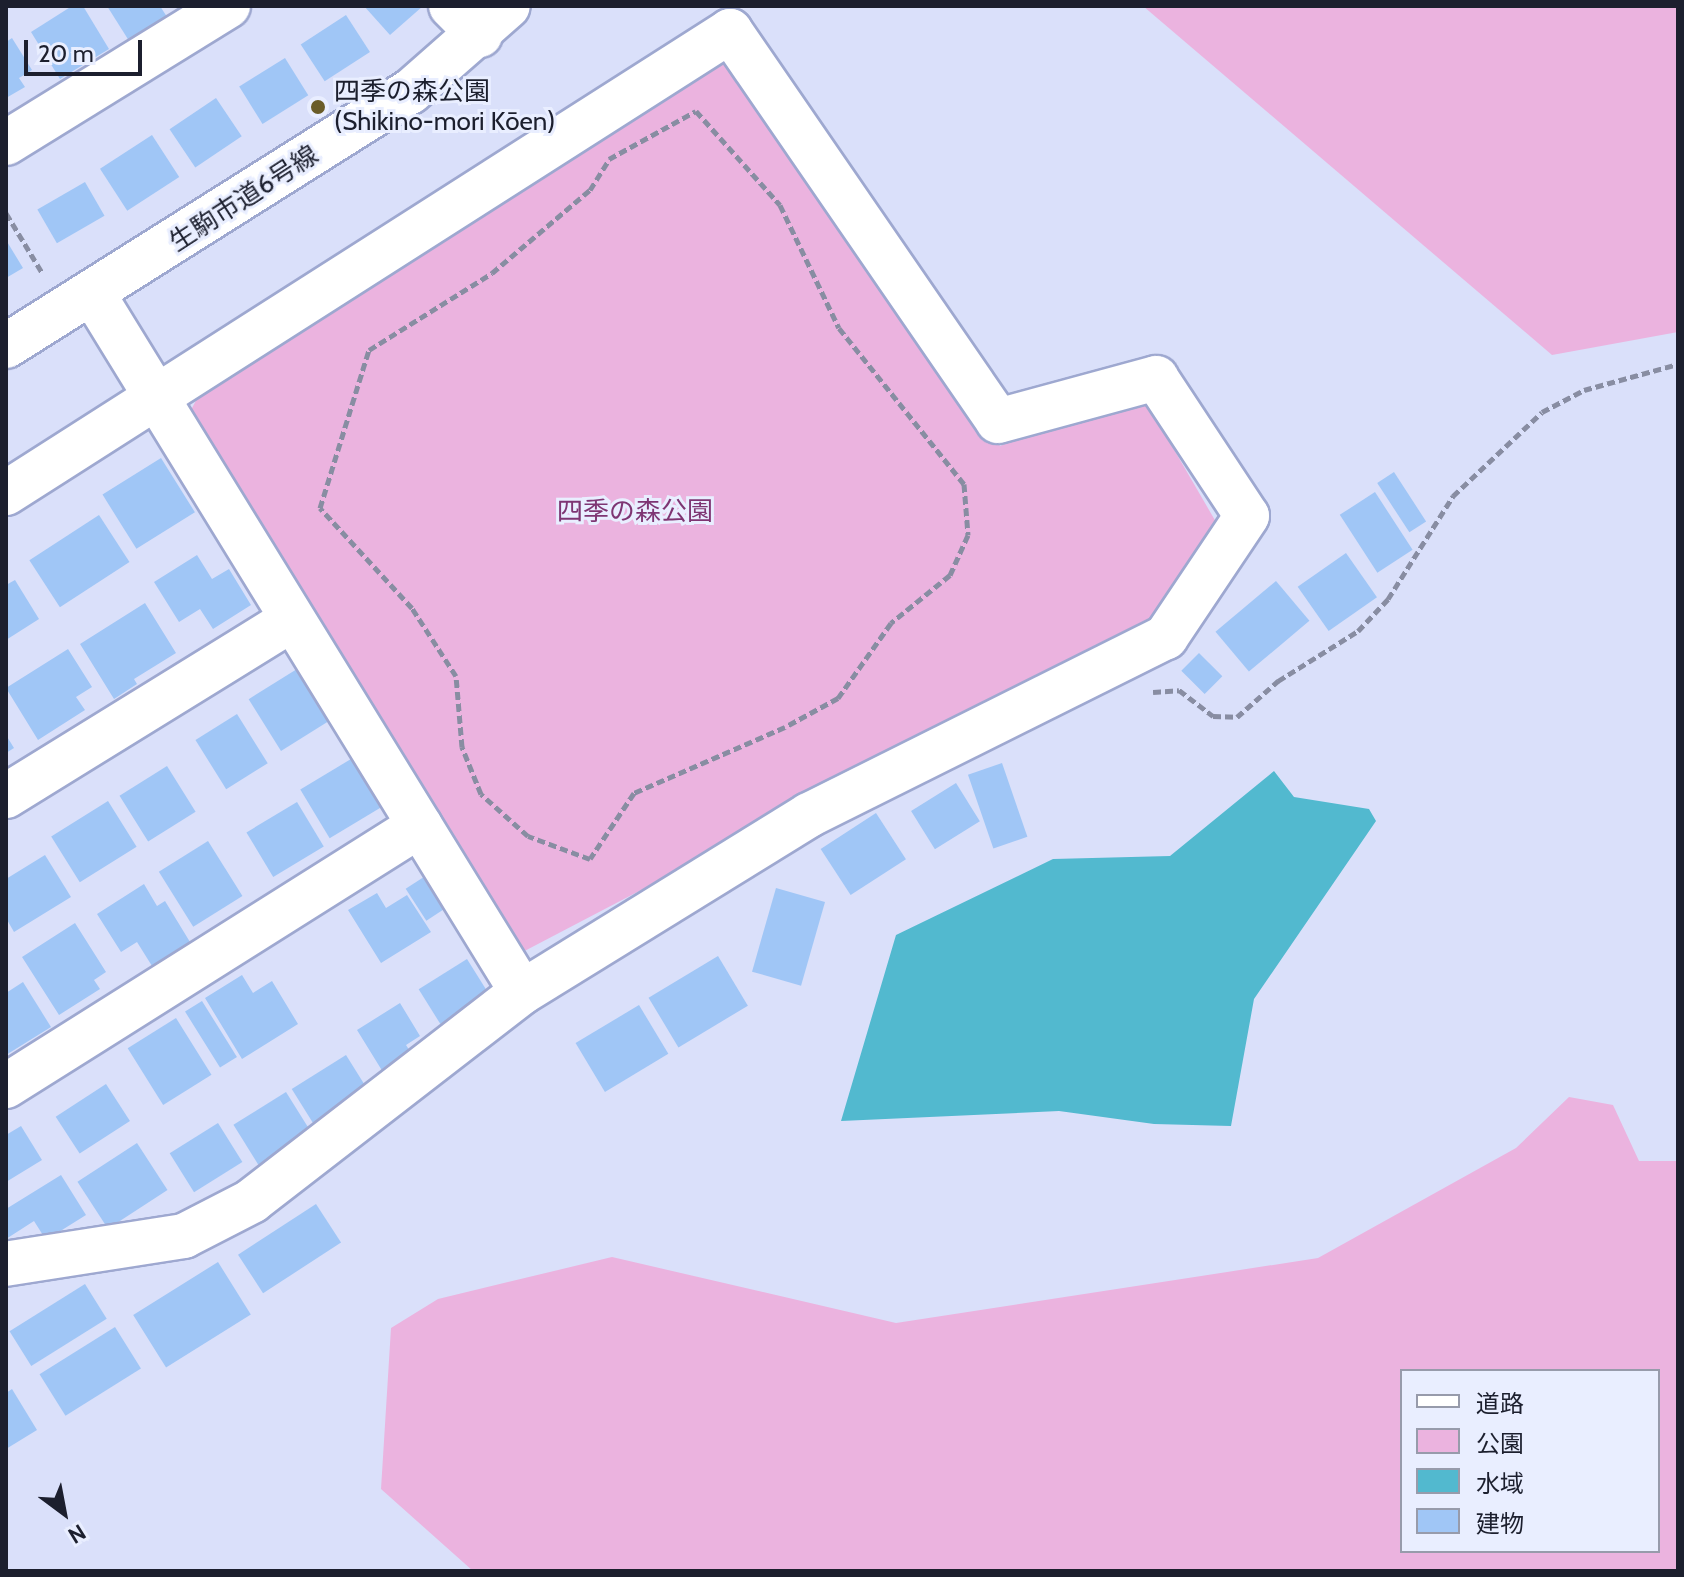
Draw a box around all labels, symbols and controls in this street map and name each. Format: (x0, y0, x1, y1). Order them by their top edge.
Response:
scale bar (28, 24, 146, 74)
text: 20 m (38, 39, 94, 68)
place label: 四季の森公園 (Shikino-mori Kōen) (334, 76, 555, 138)
marker: 四季の森公園 (Shikino-mori Kōen) (309, 98, 327, 116)
street label: 生駒市道6号線 (164, 139, 324, 259)
park label: 四季の森公園 (557, 496, 713, 528)
legend (1400, 1369, 1660, 1553)
text: 道路 (1476, 1389, 1524, 1418)
text: 公園 (1476, 1429, 1524, 1458)
text: 水域 (1476, 1469, 1524, 1498)
north arrow (24, 1473, 104, 1553)
text: 建物 (1476, 1509, 1524, 1538)
text: N (63, 1518, 91, 1549)

